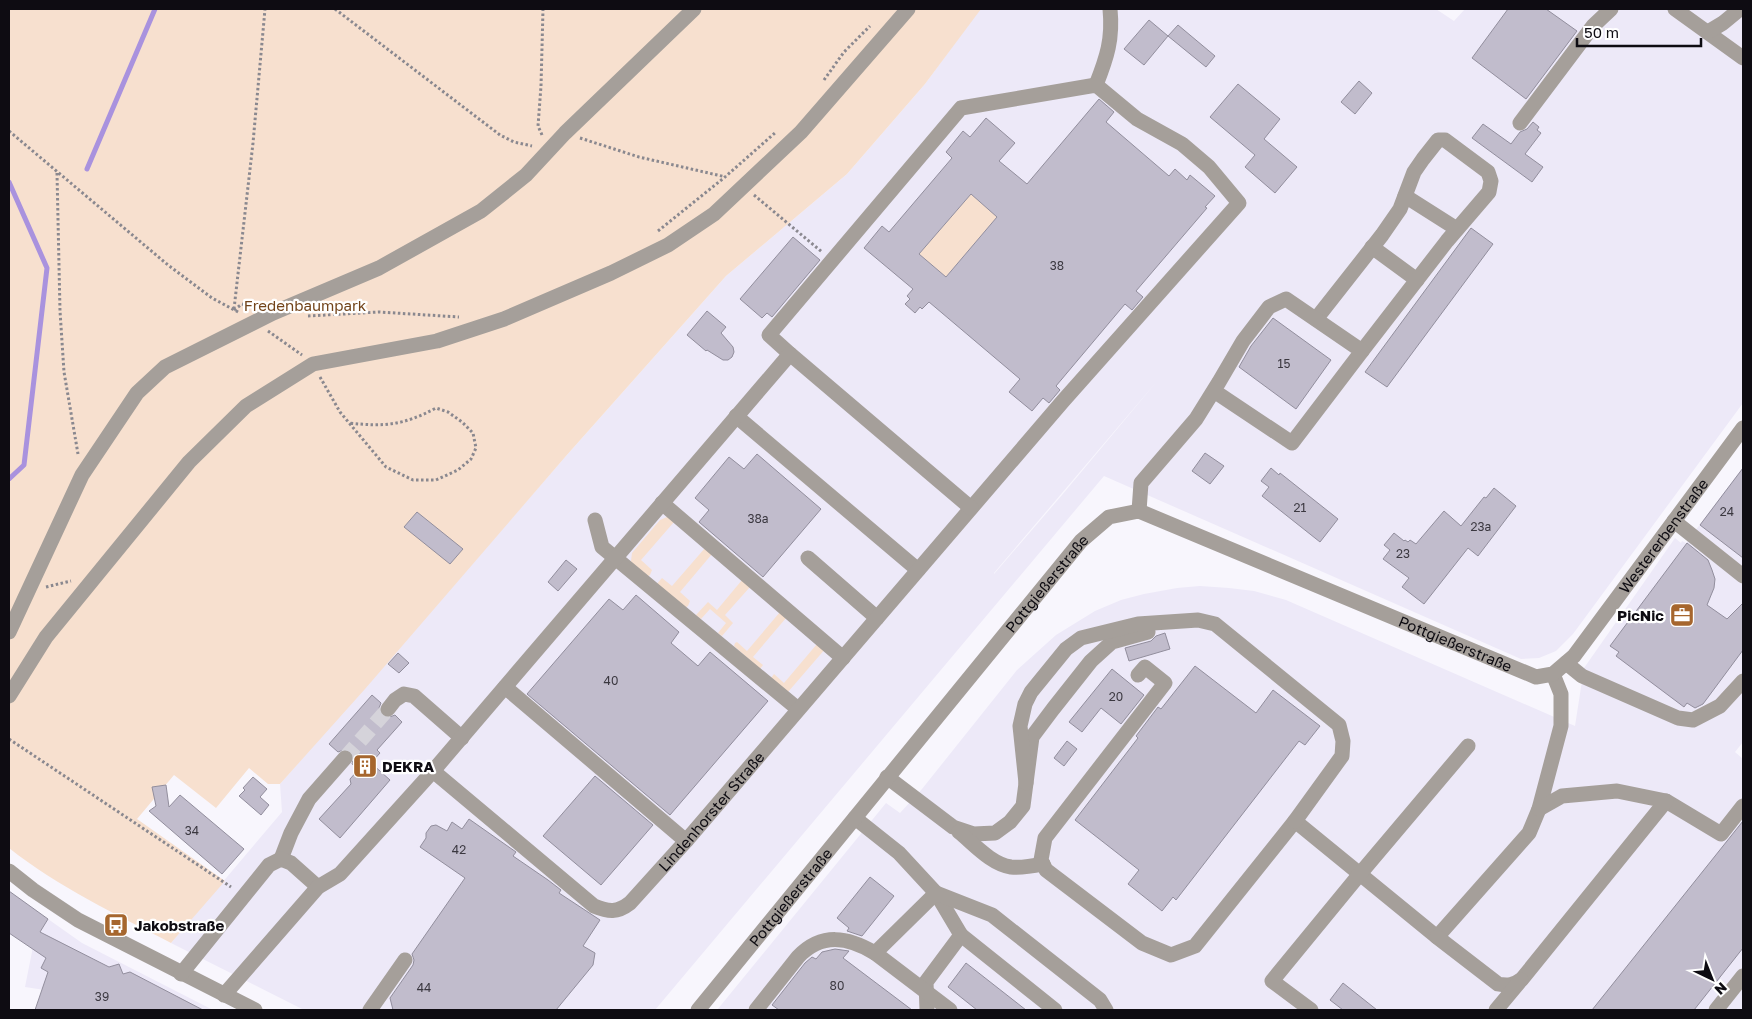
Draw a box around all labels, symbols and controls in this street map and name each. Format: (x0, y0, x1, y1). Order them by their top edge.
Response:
scale bar (1577, 15, 1701, 47)
text: 50 m (1584, 23, 1619, 41)
house number: 38 (1050, 258, 1064, 273)
park label: Fredenbaumpark (244, 296, 367, 314)
house number: 15 (1278, 356, 1290, 371)
street label: Westererbenstraße (1615, 475, 1712, 597)
house number: 21 (1294, 500, 1307, 515)
house number: 24 (1720, 504, 1734, 519)
house number: 38a (747, 511, 769, 526)
house number: 23a (1471, 519, 1491, 534)
street label: Pottgießerstraße (1001, 530, 1092, 636)
house number: 23 (1396, 546, 1410, 561)
office icon: PicNic (1669, 602, 1695, 628)
place label: PicNic (1617, 606, 1664, 624)
street label: Pottgießerstraße (1396, 612, 1515, 675)
house number: 40 (604, 673, 618, 688)
house number: 20 (1109, 689, 1123, 704)
street label: Lindenhorster Straße (654, 748, 768, 875)
building icon: DEKRA (352, 753, 378, 779)
place label: DEKRA (382, 757, 434, 775)
house number: 34 (185, 823, 199, 838)
house number: 42 (452, 842, 466, 857)
street label: Pottgießerstraße (745, 844, 836, 950)
bus stop icon: Jakobstraße (103, 912, 129, 938)
place label: Jakobstraße (134, 916, 224, 934)
north arrow (1687, 954, 1737, 1004)
house number: 80 (830, 978, 844, 993)
text: N (1712, 979, 1731, 999)
house number: 44 (417, 980, 431, 995)
house number: 39 (95, 989, 109, 1004)

